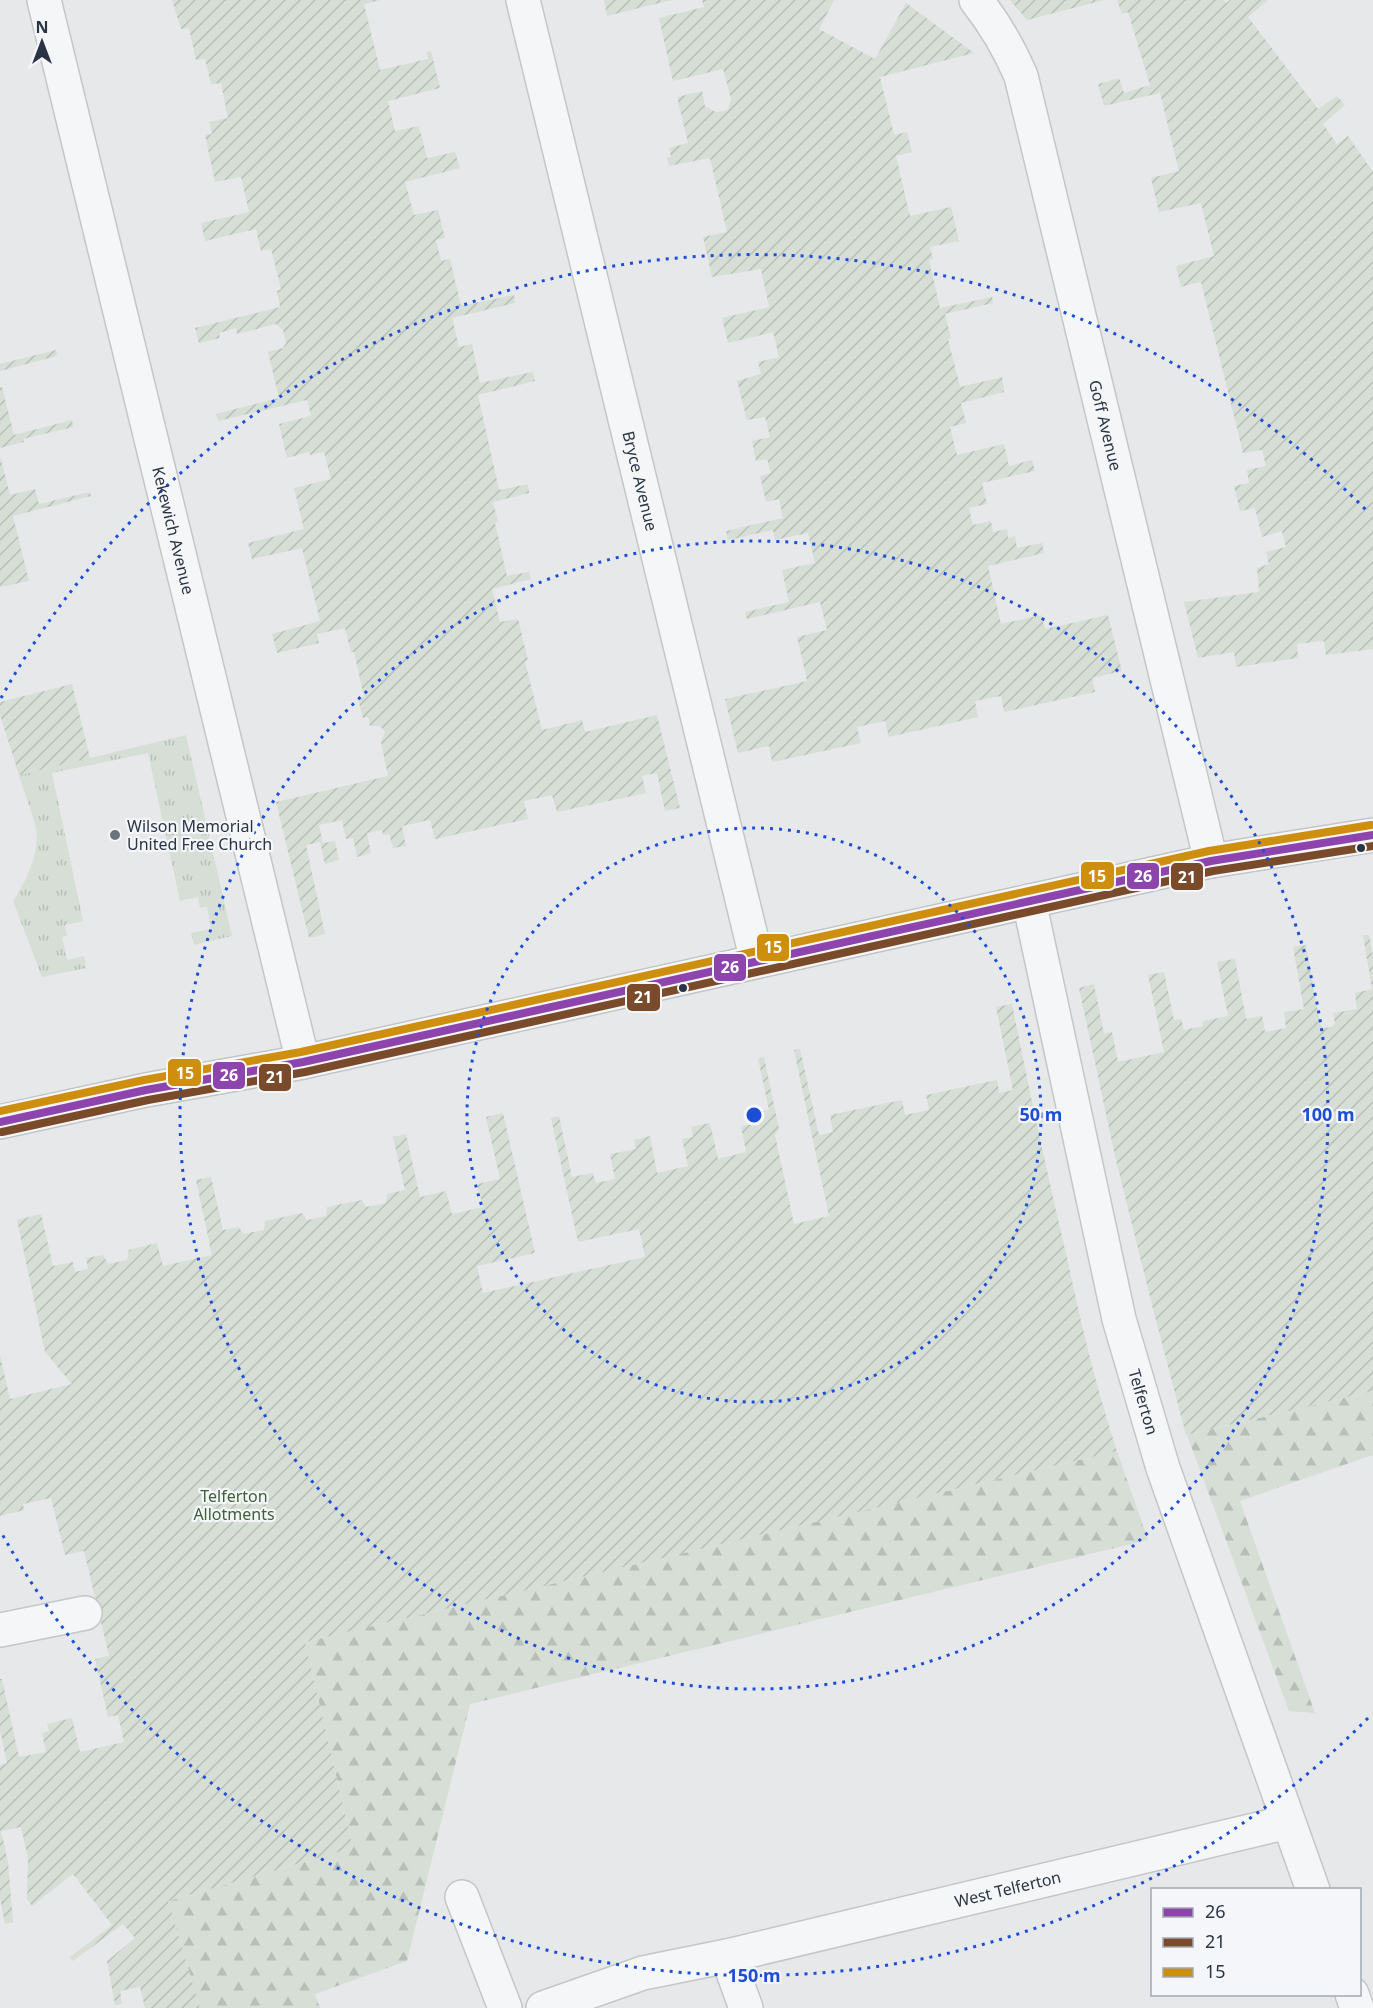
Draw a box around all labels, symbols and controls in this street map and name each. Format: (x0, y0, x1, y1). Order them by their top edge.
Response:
north arrow (12, 12, 72, 72)
text: N (35, 16, 49, 38)
street label: Goff Avenue (1084, 378, 1127, 473)
street label: Bryce Avenue (617, 429, 663, 533)
street label: Kekewich Avenue (147, 464, 200, 597)
place label: Wilson Memorial United Free Church (127, 815, 272, 855)
marker: Wilson Memorial United Free Church (108, 828, 122, 842)
unlabelled marker (1355, 842, 1367, 854)
line badge: 15 (1080, 861, 1115, 890)
line badge: 26 (1126, 862, 1160, 890)
line badge: 21 (1170, 862, 1204, 891)
text: 15 (1088, 865, 1106, 887)
text: 26 (1134, 865, 1152, 887)
text: 21 (1178, 866, 1196, 888)
line badge: 15 (756, 933, 790, 962)
text: 15 (764, 936, 782, 958)
line badge: 26 (713, 953, 747, 982)
text: 26 (721, 956, 739, 978)
unlabelled marker (677, 982, 689, 994)
line badge: 21 (626, 983, 661, 1012)
text: 21 (634, 986, 652, 1008)
line badge: 15 (167, 1058, 202, 1087)
line badge: 26 (212, 1061, 246, 1090)
text: 15 (176, 1062, 194, 1084)
line badge: 21 (258, 1063, 292, 1092)
text: 26 (220, 1064, 238, 1086)
text: 21 (266, 1066, 284, 1088)
text: 50 m (1020, 1102, 1062, 1126)
text: 100 m (1301, 1102, 1355, 1126)
centre of rings (744, 1105, 764, 1125)
street label: Telferton (1123, 1366, 1164, 1437)
park label: Telferton Allotments (193, 1485, 275, 1525)
street label: West Telferton (952, 1866, 1063, 1912)
legend (1151, 1888, 1361, 1996)
text: 26 (1205, 1899, 1226, 1923)
text: 21 (1205, 1929, 1226, 1953)
text: 15 (1205, 1959, 1226, 1983)
text: 150 m (727, 1963, 781, 1987)

